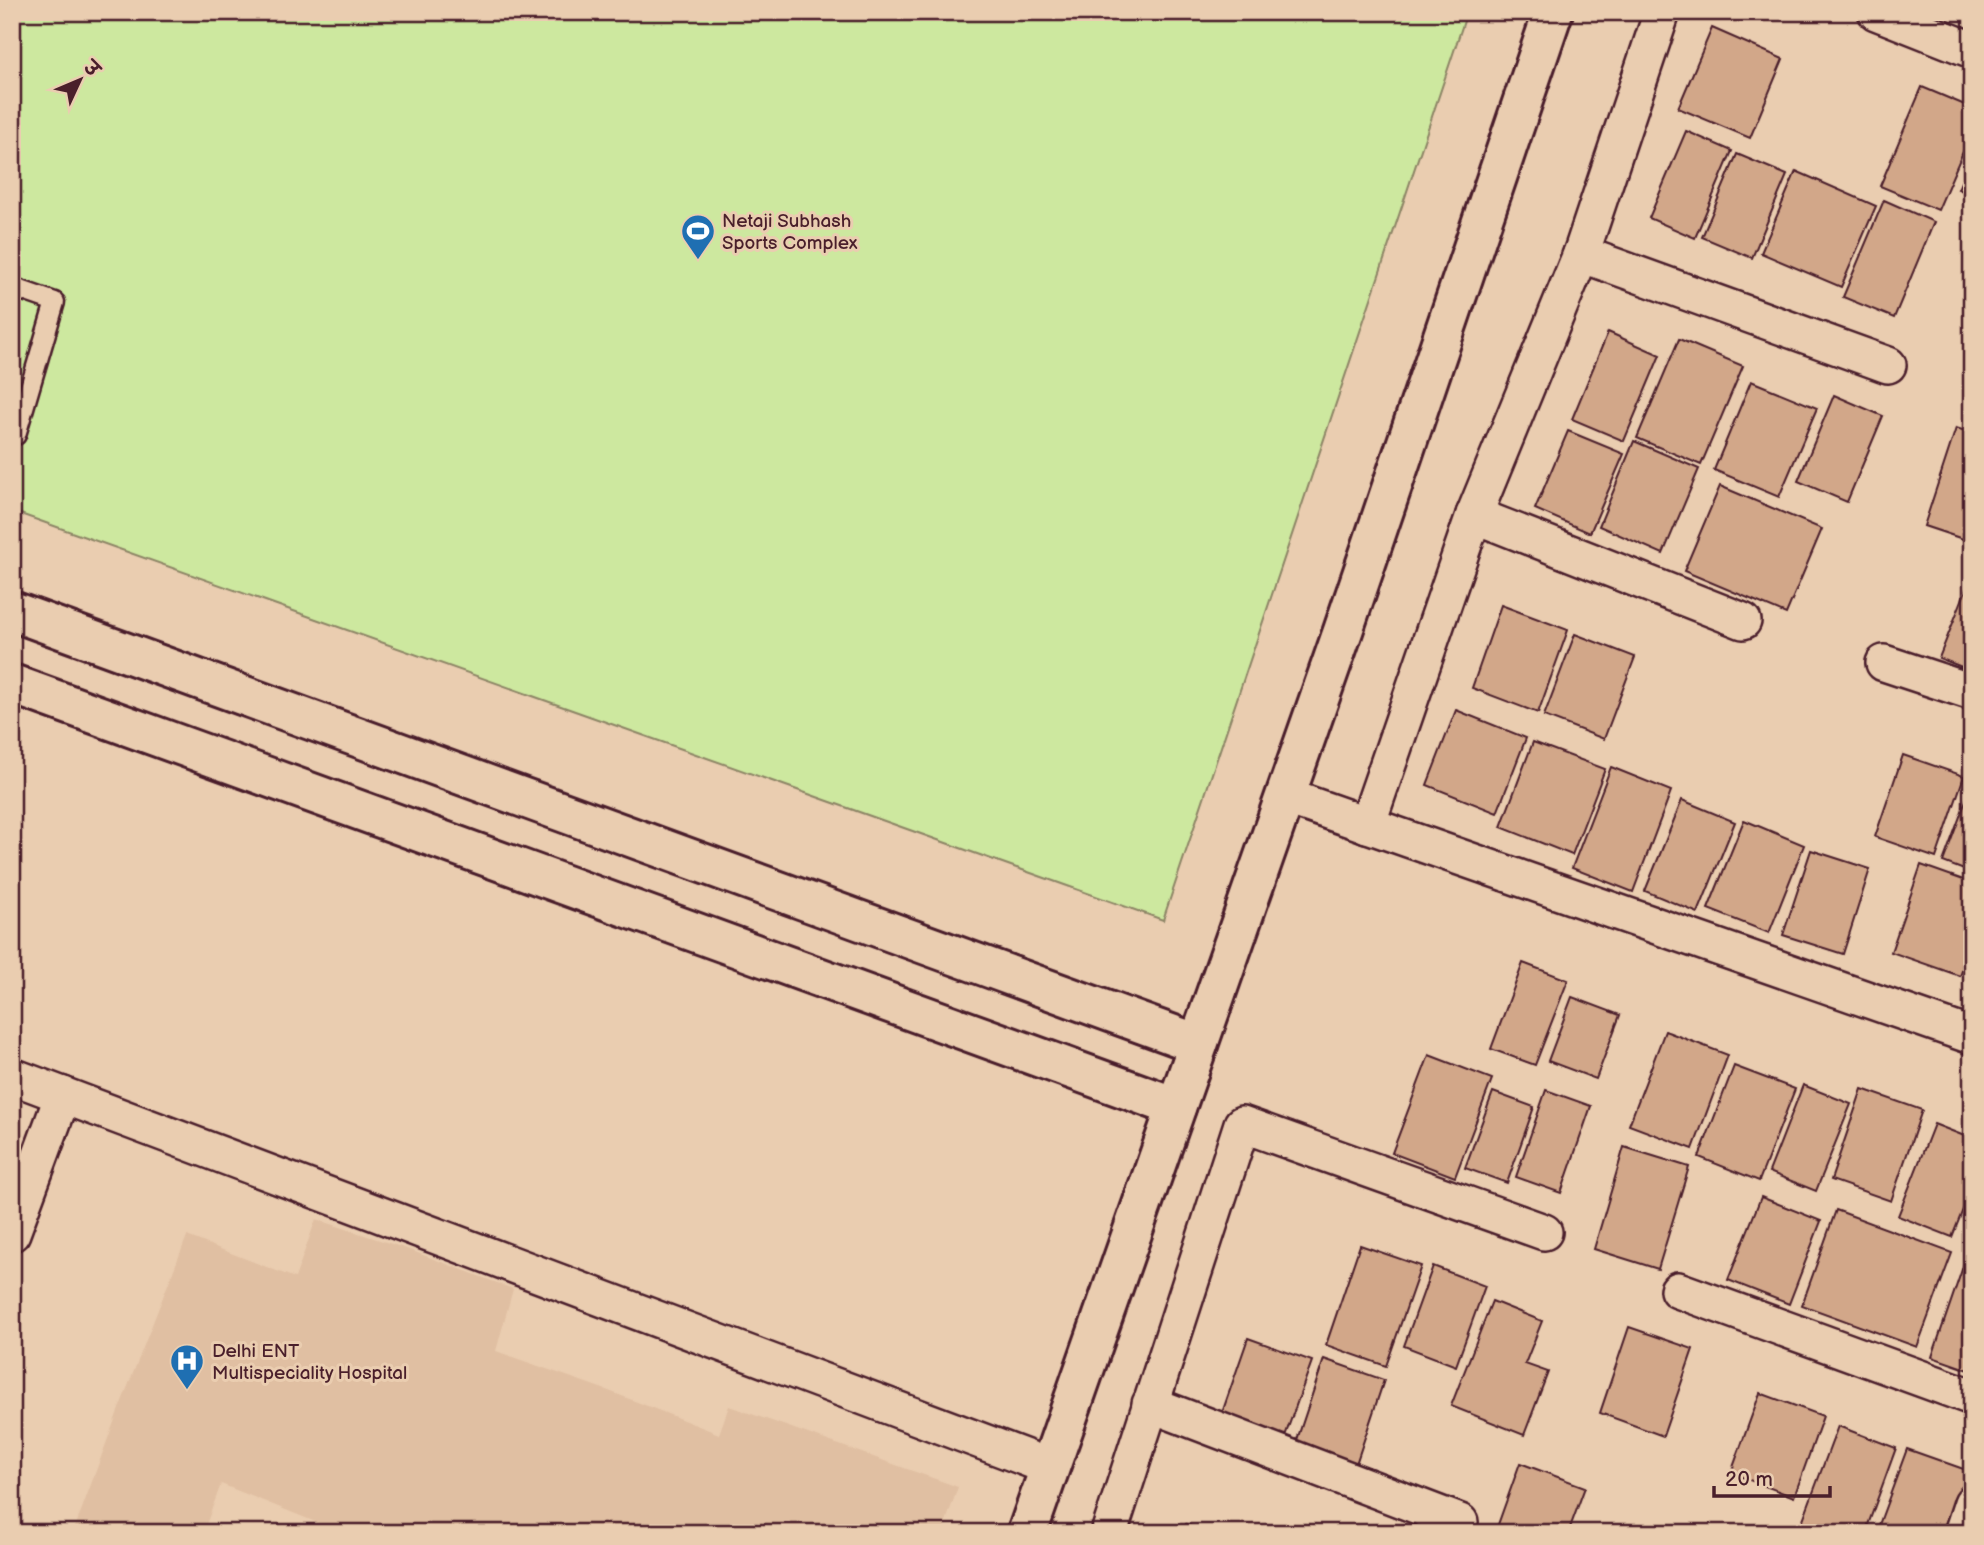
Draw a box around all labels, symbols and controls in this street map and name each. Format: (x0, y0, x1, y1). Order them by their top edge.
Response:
north arrow (46, 46, 116, 116)
text: उ (77, 55, 105, 83)
place label: Netaji Subhash Sports Complex (722, 210, 858, 255)
sports icon: Netaji Subhash Sports Complex (679, 212, 717, 261)
place label: Delhi ENT Multispeciality Hospital (212, 1340, 407, 1385)
hospital icon: Delhi ENT Multispeciality Hospital (168, 1342, 206, 1391)
scale bar (1714, 1454, 1830, 1498)
text: 20 m (1725, 1467, 1773, 1492)

